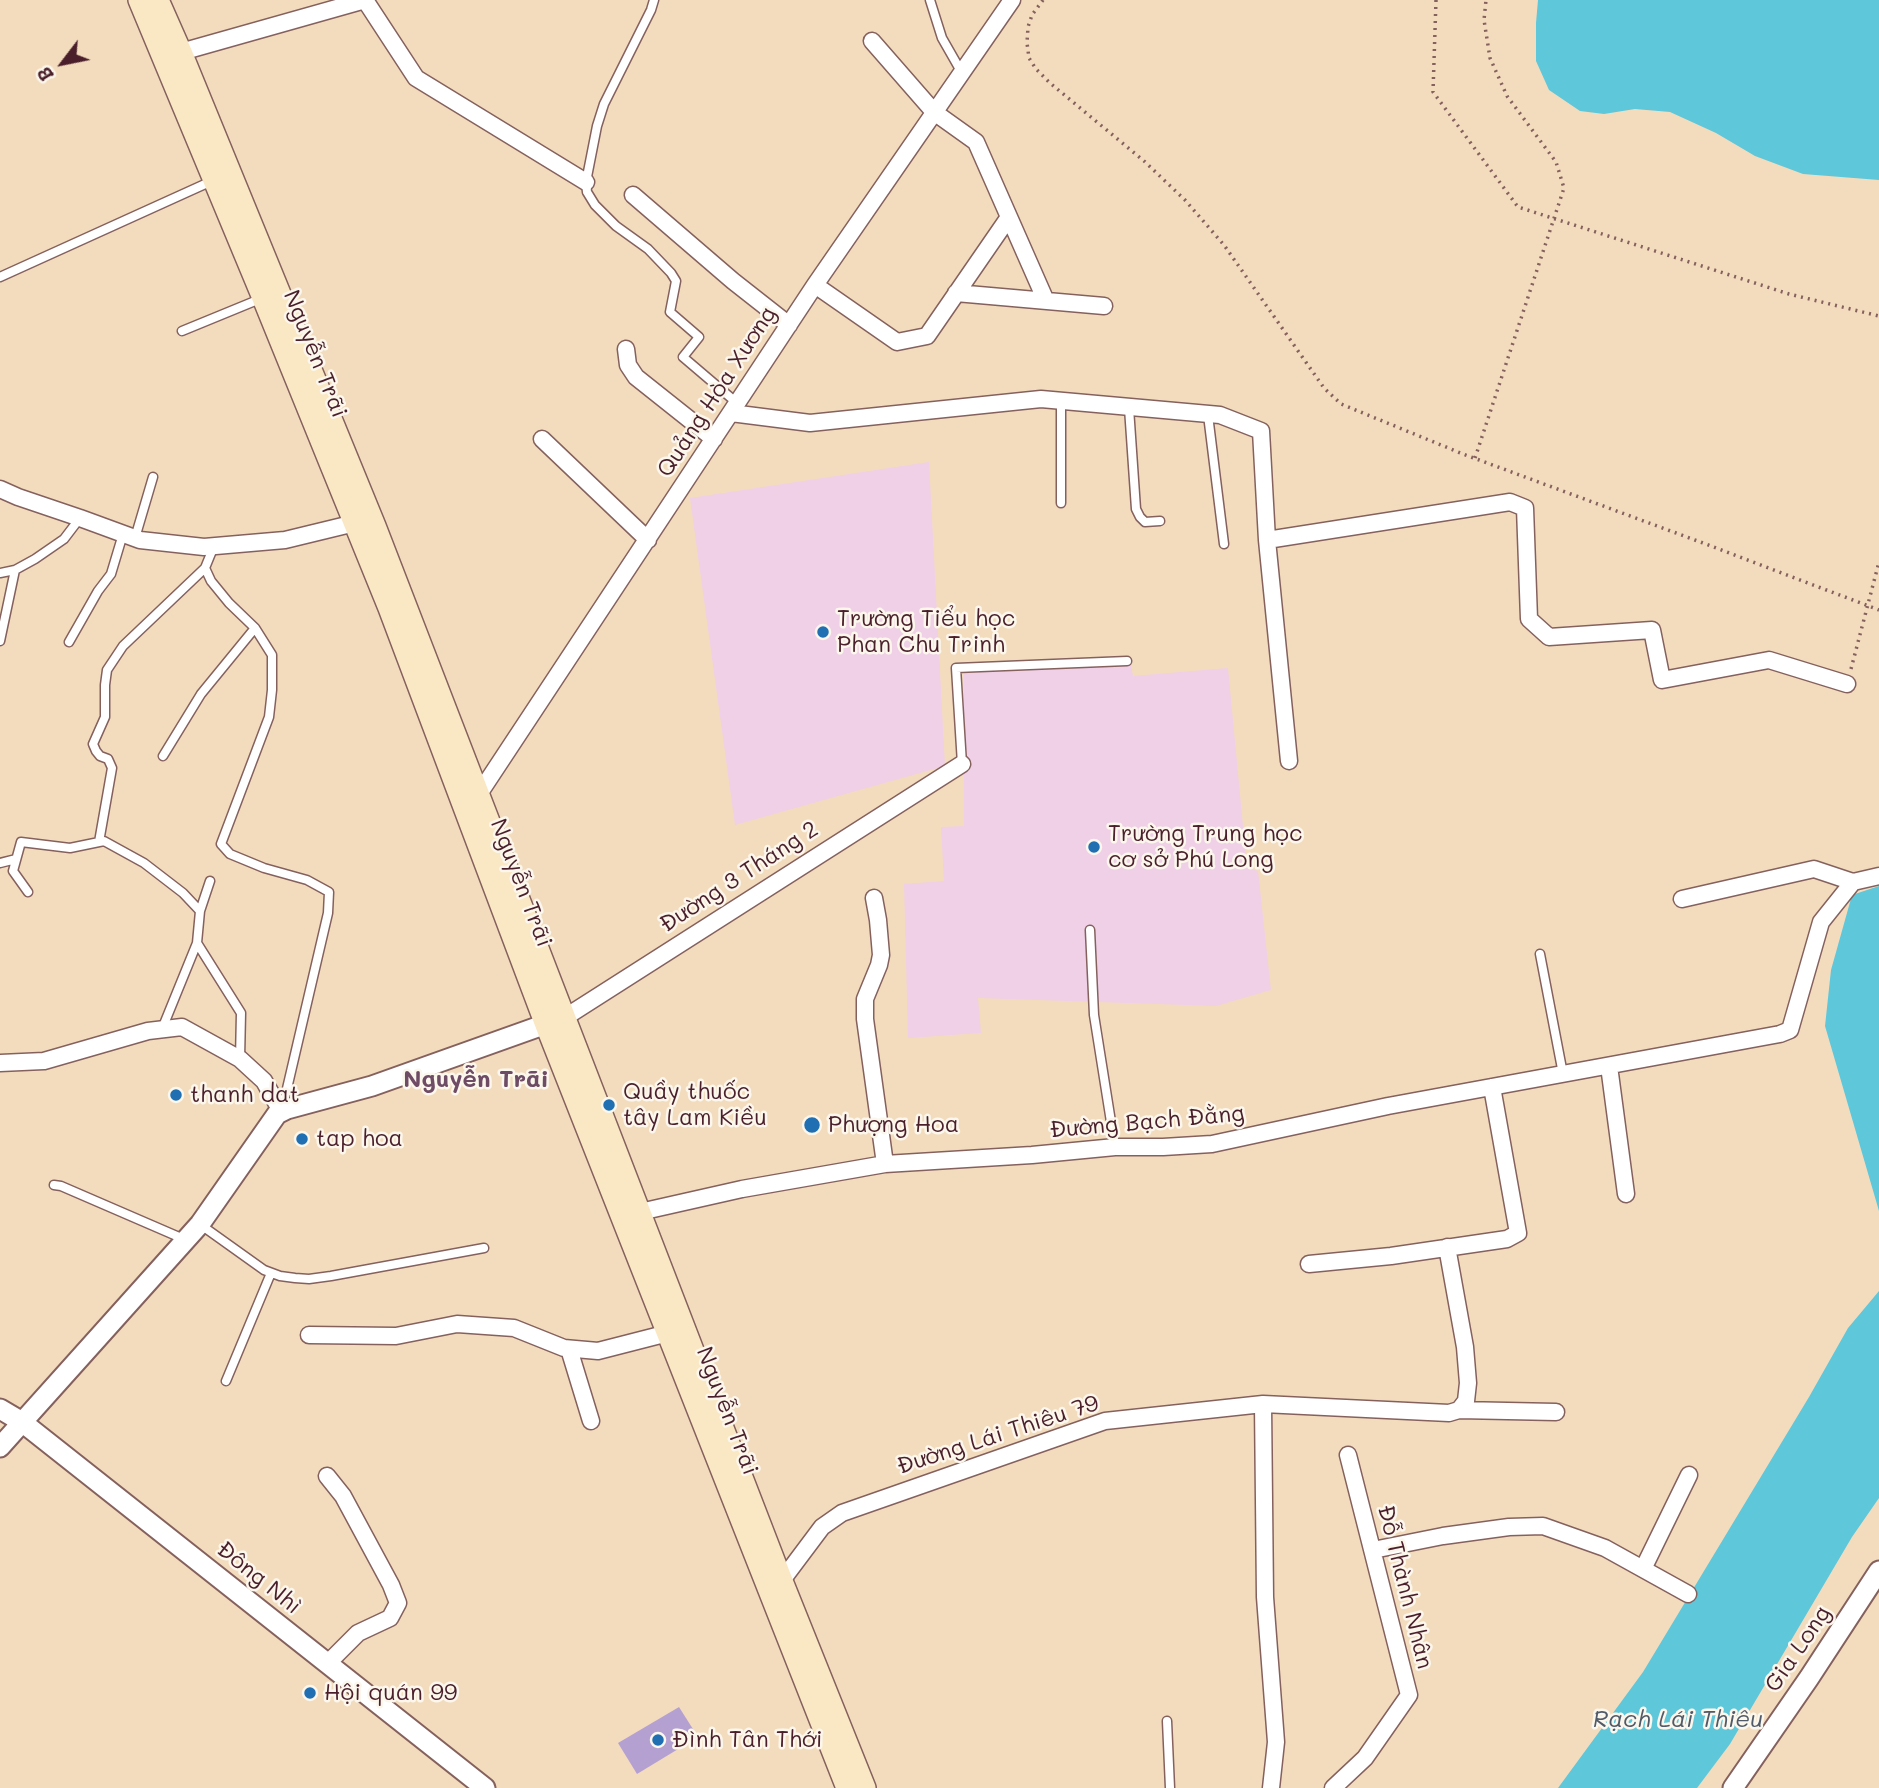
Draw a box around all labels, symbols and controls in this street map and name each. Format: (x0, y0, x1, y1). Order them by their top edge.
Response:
north arrow (28, 28, 98, 98)
text: B (31, 62, 59, 86)
street label: Nguyễn Trãi (277, 286, 353, 422)
street label: Quảng Hòa Xương (652, 302, 782, 482)
place label: Trường Tiểu học Phan Chu Trinh (837, 605, 1015, 659)
marker: Trường Tiểu học Phan Chu Trinh (815, 624, 831, 640)
street label: Nguyễn Trãi (484, 815, 558, 951)
street label: Đường 3 Tháng 2 (655, 815, 823, 939)
place label: Trường Trung học cơ sở Phú Long (1108, 820, 1303, 874)
marker: Trường Trung học cơ sở Phú Long (1086, 839, 1102, 855)
district label: Nguyễn Trãi (403, 1066, 549, 1094)
place label: Quầy thuốc tây Lam Kiều (623, 1078, 767, 1132)
place label: thanh dat (190, 1081, 300, 1109)
marker: thanh dat (168, 1087, 184, 1103)
marker: Quầy thuốc tây Lam Kiều (601, 1097, 617, 1113)
street label: Đường Bạch Đằng (1048, 1100, 1246, 1144)
place label: Phượng Hoa (828, 1111, 959, 1139)
marker: Phượng Hoa (802, 1115, 822, 1135)
place label: tap hoa (316, 1125, 403, 1153)
marker: tap hoa (294, 1131, 310, 1147)
street label: Nguyễn Trãi (690, 1343, 764, 1479)
street label: Đường Lái Thiêu 79 (894, 1389, 1102, 1481)
street label: Đỗ Thành Nhân (1371, 1502, 1439, 1672)
street label: Đông Nhì (211, 1536, 307, 1620)
street label: Gia Long (1759, 1601, 1837, 1697)
place label: Hội quán 99 (324, 1679, 457, 1707)
marker: Hội quán 99 (302, 1685, 318, 1701)
water label: Rạch Lái Thiêu (1593, 1706, 1763, 1734)
place label: Đình Tân Thới (672, 1726, 823, 1754)
marker: Đình Tân Thới (650, 1732, 666, 1748)

